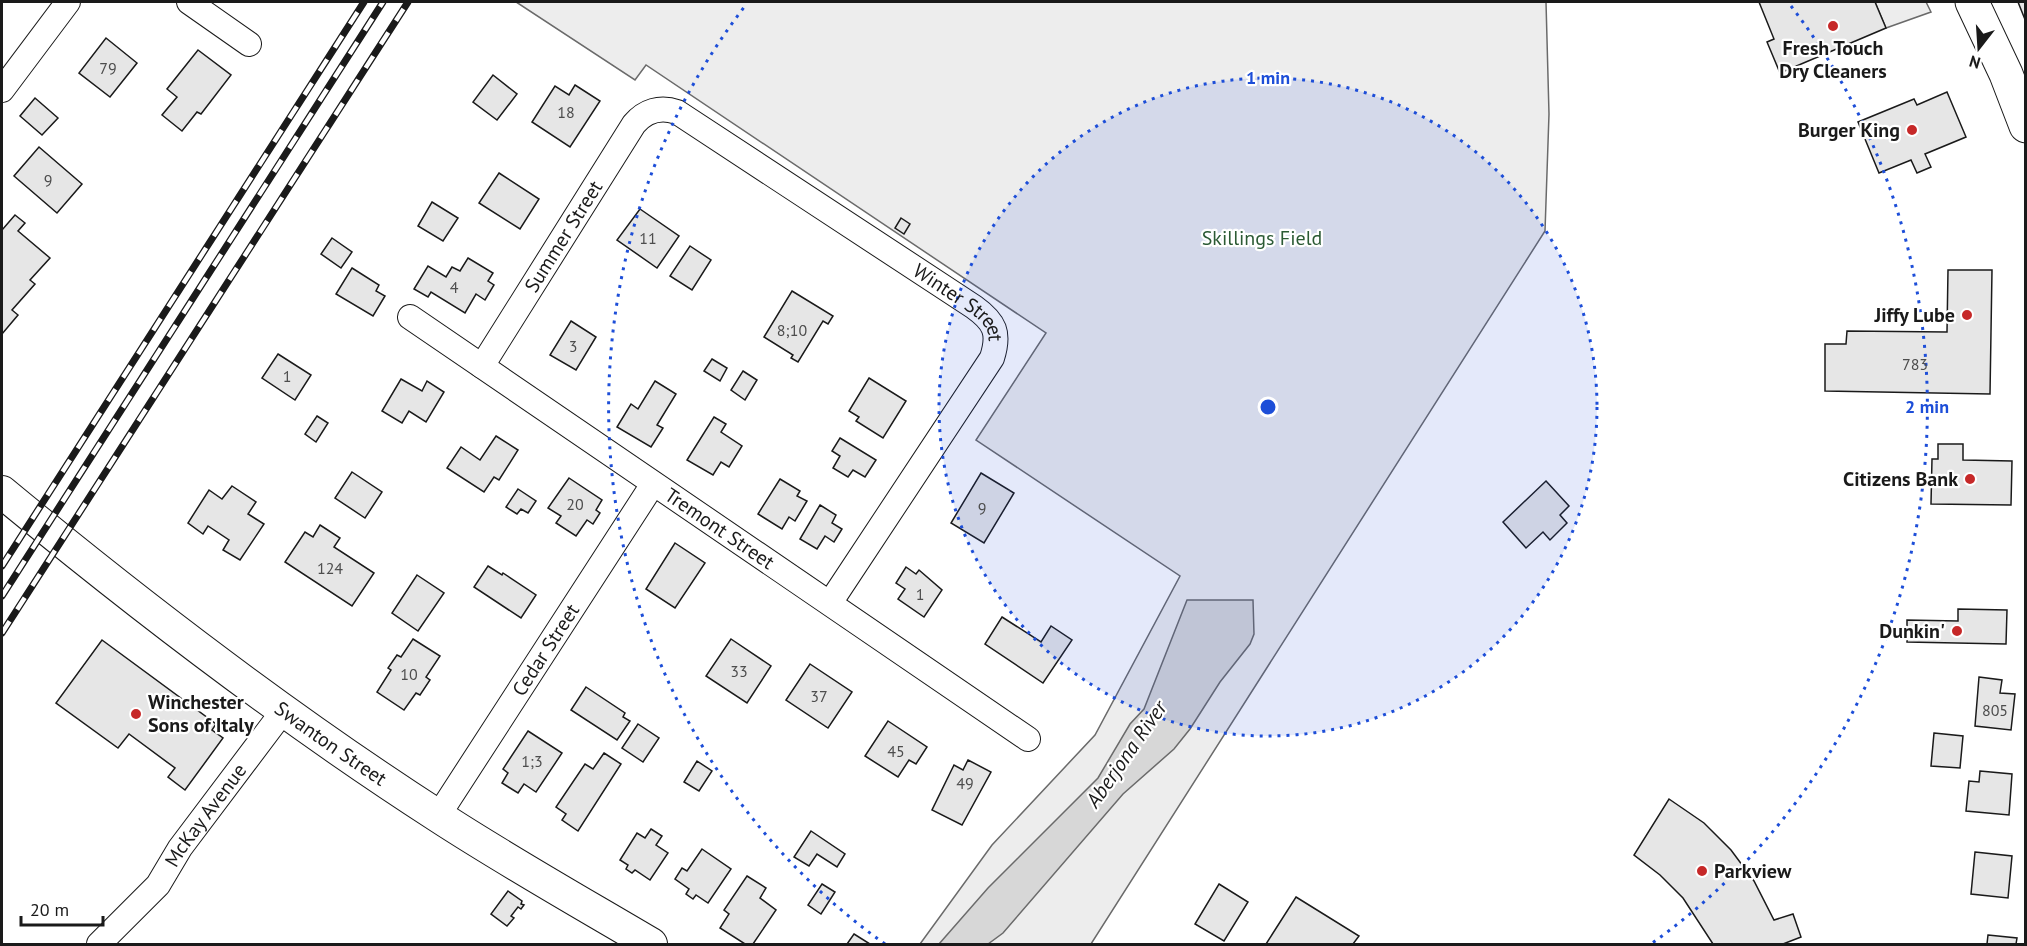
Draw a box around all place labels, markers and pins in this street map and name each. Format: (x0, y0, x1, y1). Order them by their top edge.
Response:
marker: Fresh Touch Dry Cleaners (1826, 19, 1840, 33)
place label: Fresh Touch Dry Cleaners (1779, 35, 1887, 84)
place label: Burger King (1798, 117, 1900, 143)
marker: Burger King (1905, 123, 1919, 137)
place label: Jiffy Lube (1874, 302, 1955, 328)
marker: Jiffy Lube (1960, 308, 1974, 322)
centre of rings (1258, 397, 1278, 417)
place label: Citizens Bank (1843, 466, 1958, 492)
marker: Citizens Bank (1963, 472, 1977, 486)
place label: Dunkin' (1879, 618, 1945, 644)
marker: Dunkin' (1950, 624, 1964, 638)
place label: Winchester Sons of Italy (148, 689, 254, 738)
marker: Winchester Sons of Italy (129, 707, 143, 721)
place label: Parkview (1714, 858, 1792, 884)
marker: Parkview (1695, 864, 1709, 878)

